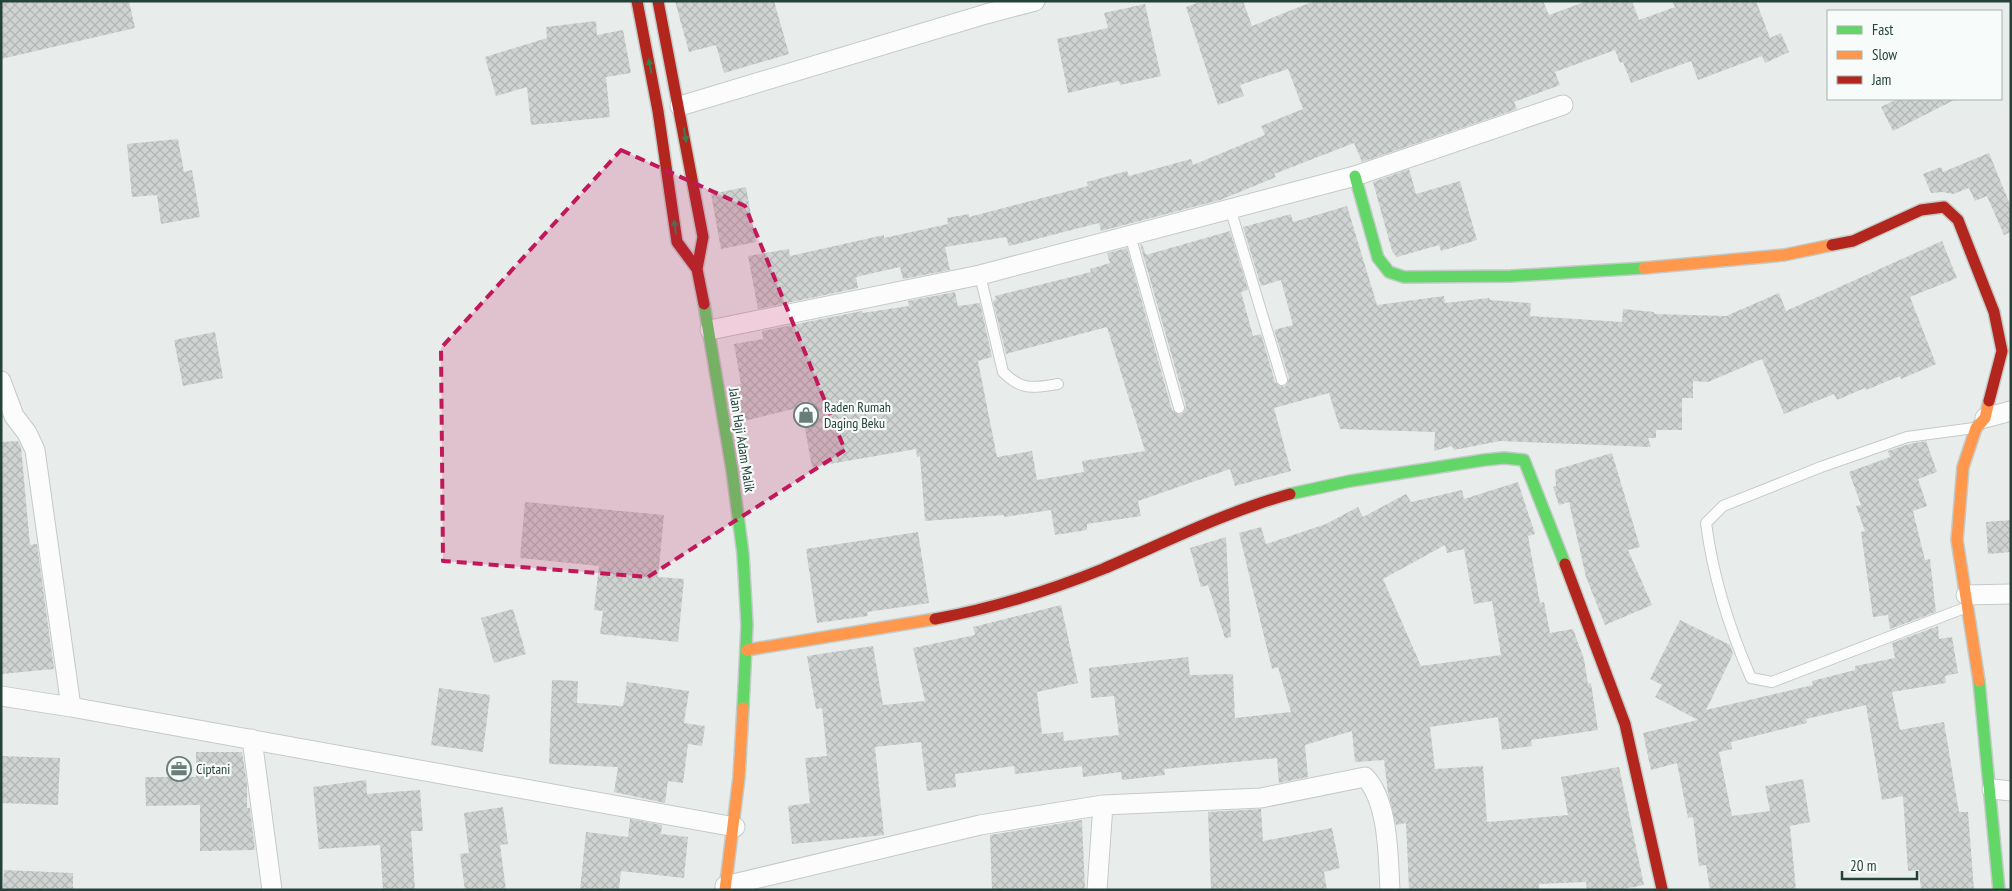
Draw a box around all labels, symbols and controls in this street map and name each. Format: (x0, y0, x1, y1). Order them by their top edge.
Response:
legend (1827, 10, 2002, 100)
text: Fast (1872, 20, 1893, 39)
text: Slow (1872, 45, 1897, 64)
one-way arrow (645, 58, 653, 74)
text: Jam (1871, 70, 1891, 89)
one-way arrow (681, 127, 689, 142)
one-way arrow (671, 218, 679, 234)
street label: Jalan Haji Adam Malik (725, 386, 759, 494)
place label: Raden Rumah Daging Beku (824, 398, 891, 432)
shop icon: Raden Rumah Daging Beku (793, 402, 819, 428)
office icon: Ciptani (166, 756, 192, 782)
place label: Ciptani (196, 760, 230, 778)
scale bar (1842, 848, 1917, 880)
text: 20 m (1850, 856, 1876, 875)

